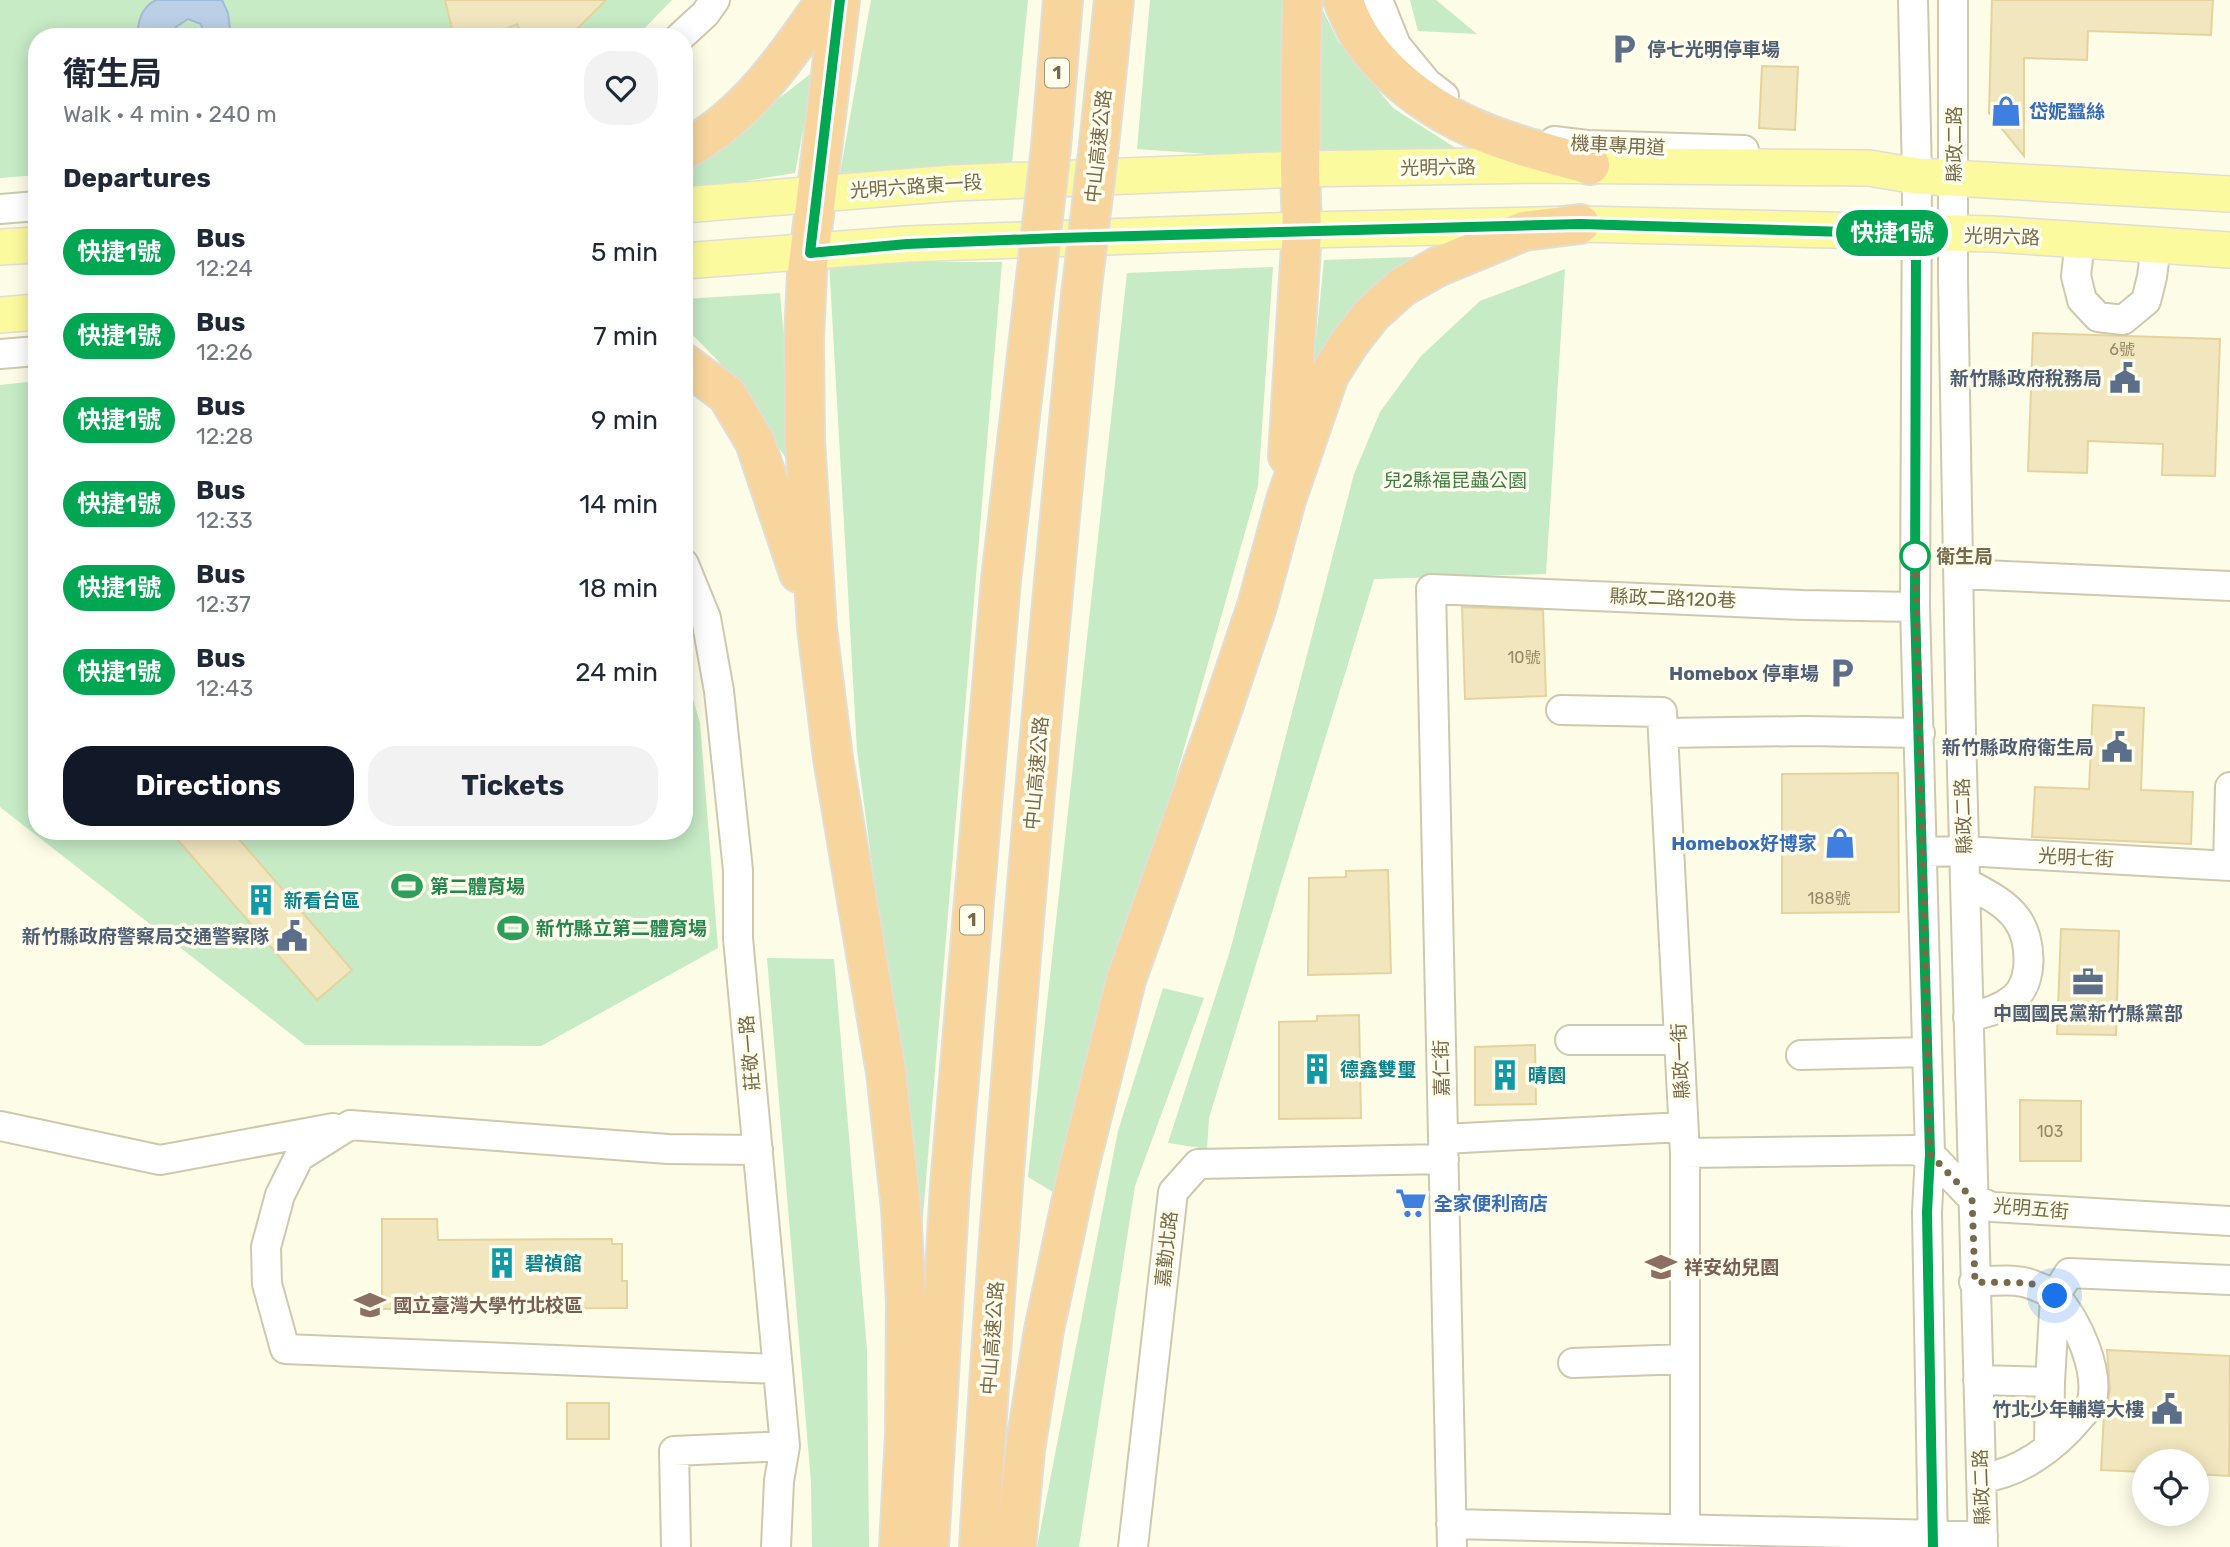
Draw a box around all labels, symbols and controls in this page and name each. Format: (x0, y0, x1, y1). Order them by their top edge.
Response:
parking icon: 停七光明停車場 (1607, 32, 1641, 66)
place label: 停七光明停車場 (1647, 38, 1780, 61)
button: heart (584, 51, 658, 125)
text: 衛生局 (63, 54, 162, 93)
road number: 1 (1045, 58, 1069, 88)
street label: 中山高速公路 (1081, 88, 1116, 204)
shop icon: 岱妮蠶絲 (1989, 94, 2023, 128)
text: Walk · 4 min · 240 m (63, 100, 277, 128)
place label: 岱妮蠶絲 (2029, 100, 2105, 123)
street label: 縣政二路 (1943, 106, 1966, 182)
street label: 機車專用道 (1570, 132, 1666, 159)
street label: 光明六路 (1400, 155, 1476, 180)
text: Departures (63, 163, 211, 194)
street label: 光明六路東一段 (849, 170, 983, 203)
line badge: 快捷1號 (1843, 210, 1941, 256)
text: 快捷1號 (1850, 219, 1934, 247)
text: Bus (196, 223, 245, 254)
street label: 光明六路 (1964, 224, 2040, 249)
text: 5 min (591, 237, 658, 268)
text: 快捷1號 (77, 238, 161, 266)
text: 12:24 (196, 254, 253, 282)
text: Bus (196, 307, 245, 338)
text: 7 min (593, 321, 658, 352)
text: 快捷1號 (77, 322, 161, 350)
text: 12:26 (196, 338, 253, 366)
house number: 6號 (2109, 340, 2135, 359)
public building icon: 新竹縣政府稅務局 (2108, 361, 2142, 395)
place label: 新竹縣政府稅務局 (1950, 367, 2102, 390)
text: Bus (196, 391, 245, 422)
text: 9 min (591, 405, 658, 436)
text: 快捷1號 (77, 406, 161, 434)
text: 12:28 (196, 422, 253, 450)
park label: 兒2縣福昆蟲公園 (1383, 469, 1527, 492)
text: Bus (196, 475, 245, 506)
text: 14 min (579, 489, 658, 520)
text: 快捷1號 (77, 490, 161, 518)
text: 12:33 (196, 506, 253, 534)
marker: 衛生局 (1900, 541, 1930, 571)
place label: 衛生局 (1936, 545, 1993, 568)
text: Bus (196, 559, 245, 590)
text: 18 min (579, 573, 658, 604)
text: 快捷1號 (77, 574, 161, 602)
street label: 縣政二路120巷 (1609, 585, 1737, 612)
text: 12:37 (196, 590, 251, 618)
text: Bus (196, 643, 245, 674)
house number: 10號 (1507, 648, 1541, 667)
parking icon: Homebox 停車場 (1825, 656, 1859, 690)
text: 24 min (575, 657, 658, 688)
text: 快捷1號 (77, 658, 161, 686)
place label: Homebox 停車場 (1669, 662, 1819, 685)
text: 12:43 (196, 674, 253, 702)
street label: 中山高速公路 (1020, 715, 1053, 831)
public building icon: 新竹縣政府衛生局 (2100, 730, 2134, 764)
place label: 新竹縣政府衛生局 (1942, 736, 2094, 759)
button: Directions (63, 746, 354, 826)
button: Tickets (368, 746, 658, 826)
street label: 縣政二路 (1951, 778, 1976, 854)
shop icon: Homebox好博家 (1823, 826, 1857, 860)
place label: Homebox好博家 (1671, 832, 1817, 855)
street label: 光明七街 (2037, 844, 2115, 871)
sports icon: 第二體育場 (390, 869, 424, 903)
place label: 第二體育場 (430, 875, 525, 898)
building icon: 新看台區 (244, 883, 278, 917)
place label: 新看台區 (284, 889, 360, 912)
house number: 188號 (1807, 889, 1851, 908)
road number: 1 (960, 905, 984, 934)
sports icon: 新竹縣立第二體育場 (496, 911, 530, 945)
place label: 新竹縣立第二體育場 (536, 917, 707, 940)
public building icon: 新竹縣政府警察局交通警察隊 (275, 919, 309, 953)
place label: 新竹縣政府警察局交通警察隊 (22, 925, 269, 948)
office icon: 中國國民黨新竹縣黨部 (2071, 965, 2105, 999)
place label: 中國國民黨新竹縣黨部 (1993, 1002, 2183, 1025)
street label: 莊敬一路 (735, 1014, 764, 1092)
street label: 縣政一街 (1667, 1022, 1694, 1100)
street label: 嘉仁街 (1430, 1039, 1453, 1097)
building icon: 德鑫雙璽 (1300, 1052, 1334, 1086)
place label: 德鑫雙璽 (1340, 1058, 1416, 1081)
building icon: 晴園 (1488, 1058, 1522, 1092)
place label: 晴園 (1528, 1064, 1566, 1087)
house number: 103 (2037, 1122, 2063, 1141)
supermarket icon: 全家便利商店 (1394, 1186, 1428, 1220)
place label: 全家便利商店 (1434, 1192, 1548, 1215)
street label: 光明五街 (1992, 1194, 2070, 1223)
street label: 嘉勤北路 (1151, 1210, 1182, 1288)
building icon: 碧禎館 (485, 1246, 519, 1280)
school or university icon: 祥安幼兒園 (1644, 1250, 1678, 1284)
place label: 碧禎館 (525, 1252, 582, 1275)
place label: 祥安幼兒園 (1684, 1256, 1779, 1279)
your location (2037, 1278, 2072, 1313)
street label: 中山高速公路 (977, 1280, 1008, 1396)
school or university icon: 國立臺灣大學竹北校區 (353, 1288, 387, 1322)
place label: 國立臺灣大學竹北校區 (393, 1294, 583, 1317)
public building icon: 竹北少年輔導大樓 (2150, 1392, 2184, 1426)
place label: 竹北少年輔導大樓 (1992, 1398, 2144, 1421)
street label: 縣政二路 (1969, 1449, 1994, 1525)
map controls (2132, 1449, 2209, 1526)
button: locate (2132, 1449, 2209, 1526)

